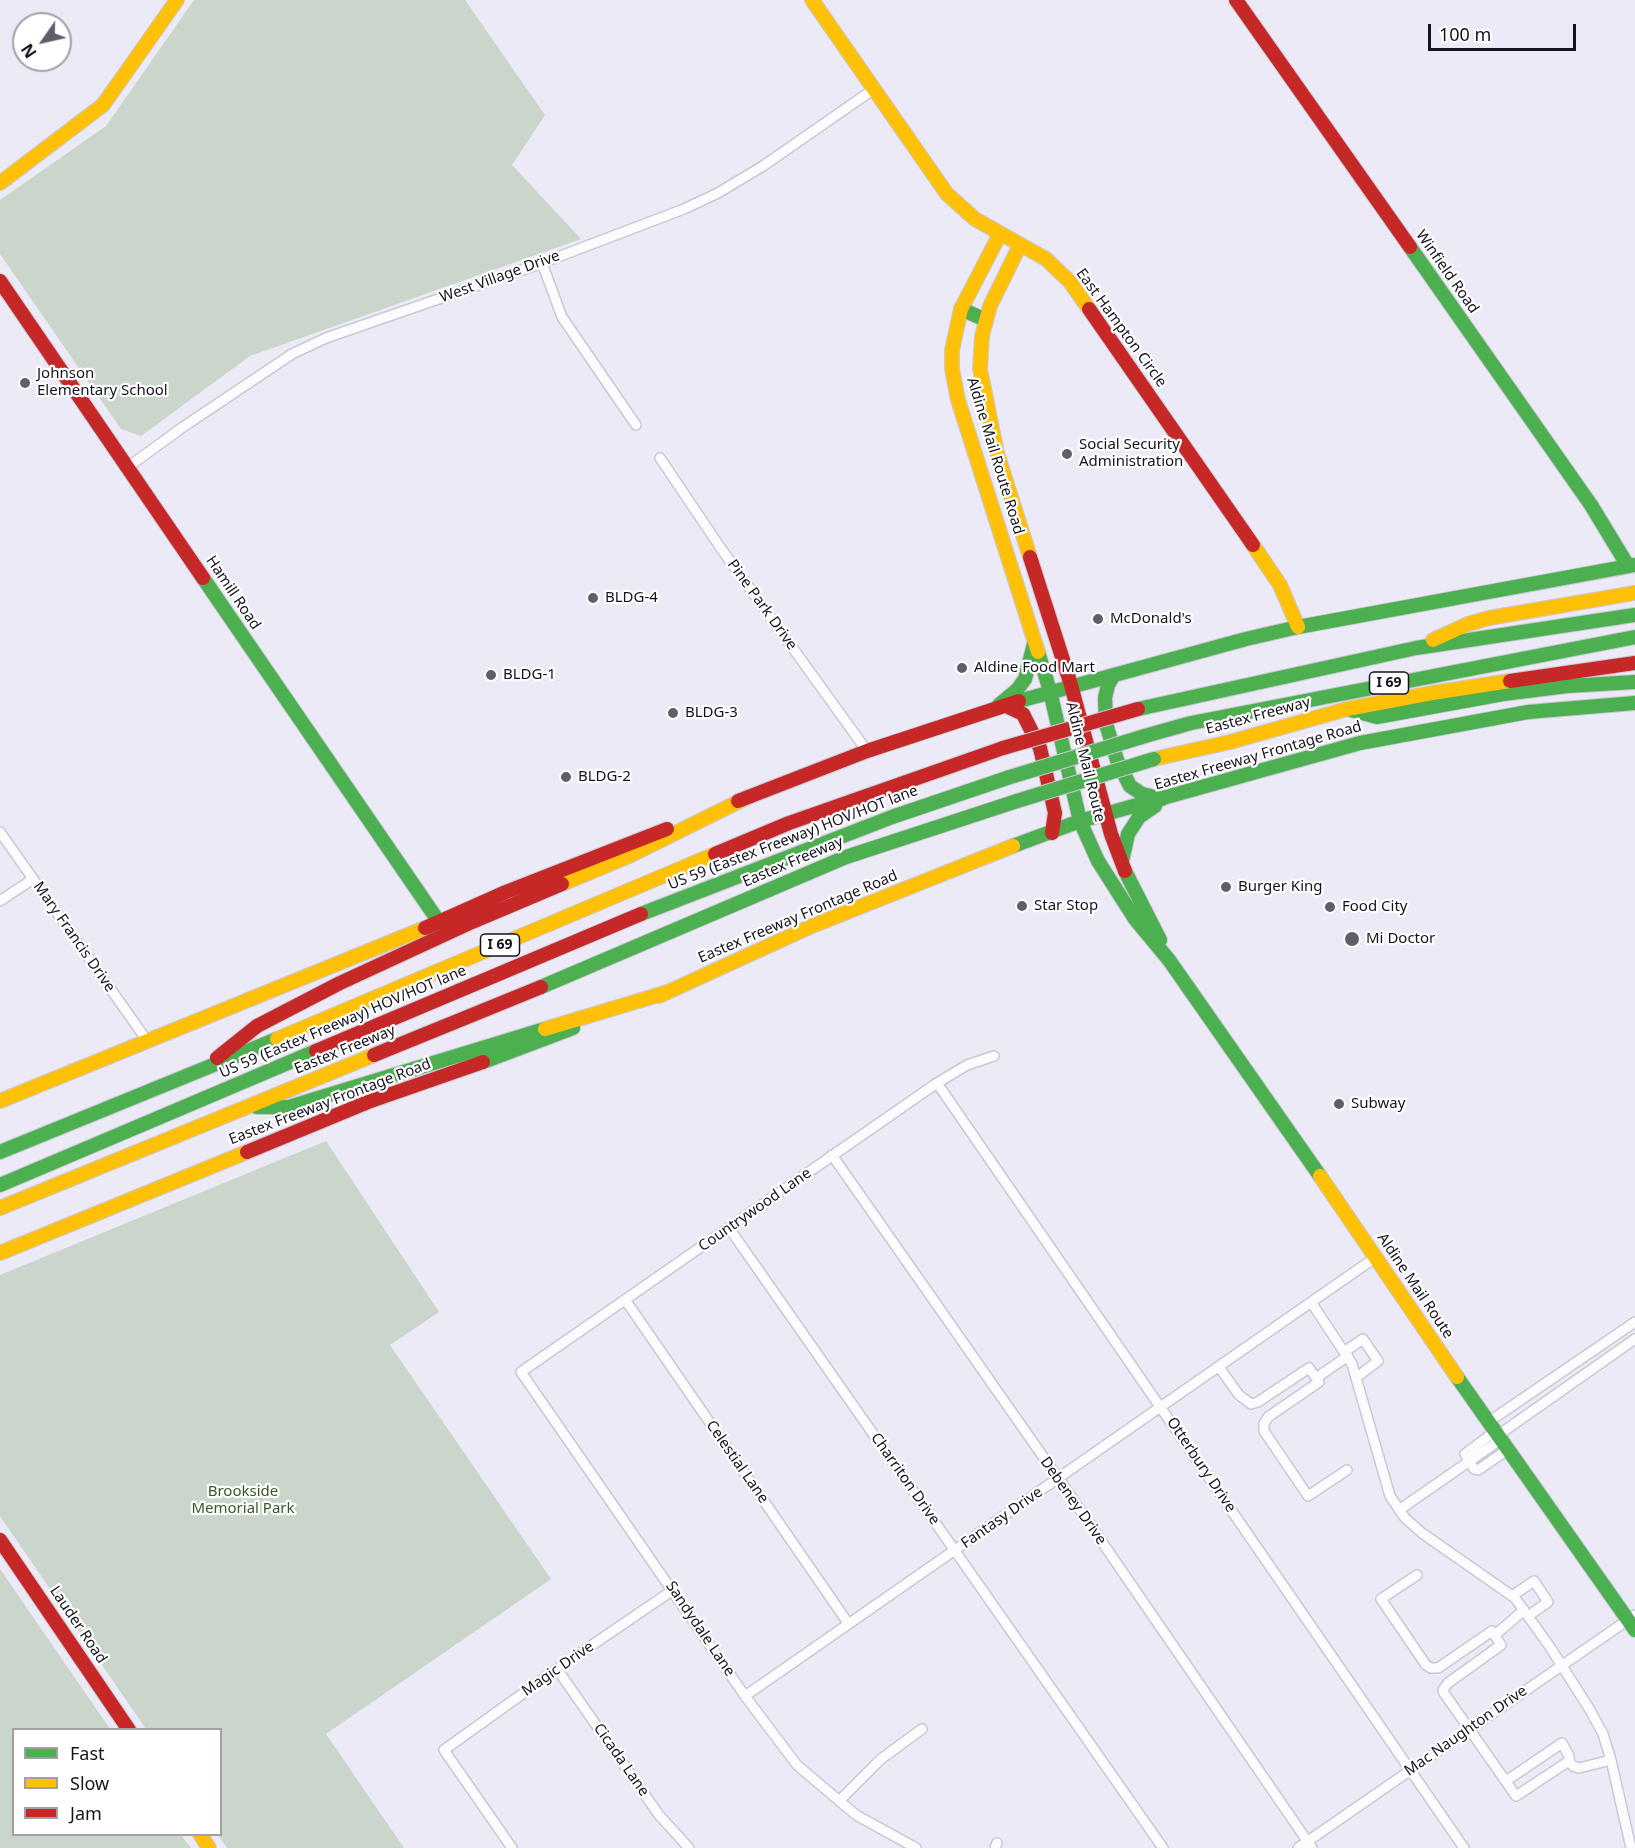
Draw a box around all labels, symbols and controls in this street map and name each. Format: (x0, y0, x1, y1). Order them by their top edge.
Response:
north arrow (12, 12, 72, 72)
scale bar (1431, 12, 1580, 50)
text: 100 m (1439, 22, 1491, 46)
text: N (16, 39, 41, 62)
street label: Winfield Road (1412, 227, 1482, 317)
street label: West Village Drive (438, 247, 562, 307)
street label: East Hampton Circle (1072, 265, 1170, 391)
place label: Johnson Elementary School (37, 365, 168, 400)
street label: Aldine Mail Route Road (963, 375, 1027, 537)
marker: Johnson Elementary School (18, 376, 32, 390)
place label: Social Security Administration (1079, 436, 1183, 471)
marker: Social Security Administration (1060, 447, 1074, 461)
street label: Hamill Road (202, 553, 264, 633)
street label: Pine Park Drive (723, 556, 801, 654)
place label: BLDG-4 (605, 589, 658, 607)
marker: BLDG-4 (586, 591, 600, 605)
place label: McDonald's (1110, 610, 1192, 628)
marker: McDonald's (1091, 612, 1105, 626)
place label: Aldine Food Mart (974, 659, 1095, 677)
marker: Aldine Food Mart (955, 661, 969, 675)
place label: BLDG-1 (503, 666, 556, 684)
marker: BLDG-1 (484, 668, 498, 682)
road number: I 69 (1370, 672, 1408, 694)
street label: Eastex Freeway (1204, 693, 1312, 739)
street label: Aldine Mail Route (1061, 700, 1109, 824)
place label: BLDG-3 (685, 704, 738, 722)
marker: BLDG-3 (666, 706, 680, 720)
street label: Eastex Freeway Frontage Road (1152, 718, 1364, 794)
place label: BLDG-2 (578, 768, 631, 786)
marker: BLDG-2 (559, 770, 573, 784)
street label: US 59 (Eastex Freeway) HOV/HOT lane (665, 782, 921, 894)
street label: Eastex Freeway (740, 833, 846, 891)
street label: Eastex Freeway Frontage Road (696, 867, 900, 967)
street label: Mary Francis Drive (29, 878, 119, 996)
place label: Burger King (1238, 878, 1322, 896)
marker: Burger King (1219, 880, 1233, 894)
place label: Star Stop (1034, 897, 1098, 915)
place label: Food City (1342, 898, 1407, 916)
marker: Star Stop (1015, 899, 1029, 913)
marker: Food City (1323, 900, 1337, 914)
marker: Mi Doctor (1343, 930, 1361, 948)
place label: Mi Doctor (1366, 930, 1435, 948)
road number: I 69 (480, 934, 520, 956)
street label: US 59 (Eastex Freeway) HOV/HOT lane (217, 962, 469, 1082)
street label: Eastex Freeway (292, 1022, 398, 1078)
street label: Eastex Freeway Frontage Road (226, 1055, 434, 1149)
place label: Subway (1351, 1095, 1405, 1113)
marker: Subway (1332, 1097, 1346, 1111)
street label: Countrywood Lane (695, 1164, 815, 1256)
street label: Aldine Mail Route (1373, 1230, 1457, 1342)
street label: Otterbury Drive (1163, 1414, 1239, 1516)
street label: Celestial Lane (702, 1417, 772, 1507)
street label: Charriton Drive (867, 1430, 943, 1528)
street label: Debeney Drive (1036, 1454, 1110, 1548)
park label: Brookside Memorial Park (191, 1483, 295, 1518)
street label: Fantasy Drive (958, 1483, 1046, 1553)
street label: Sandydale Lane (662, 1578, 738, 1680)
street label: Lauder Road (46, 1583, 110, 1667)
street label: Magic Drive (519, 1638, 597, 1700)
street label: Mac Naughton Drive (1401, 1682, 1531, 1780)
street label: Cicada Lane (589, 1720, 653, 1800)
legend (12, 1728, 222, 1836)
text: Fast (70, 1741, 105, 1765)
text: Slow (70, 1771, 109, 1795)
text: Jam (70, 1801, 102, 1825)

